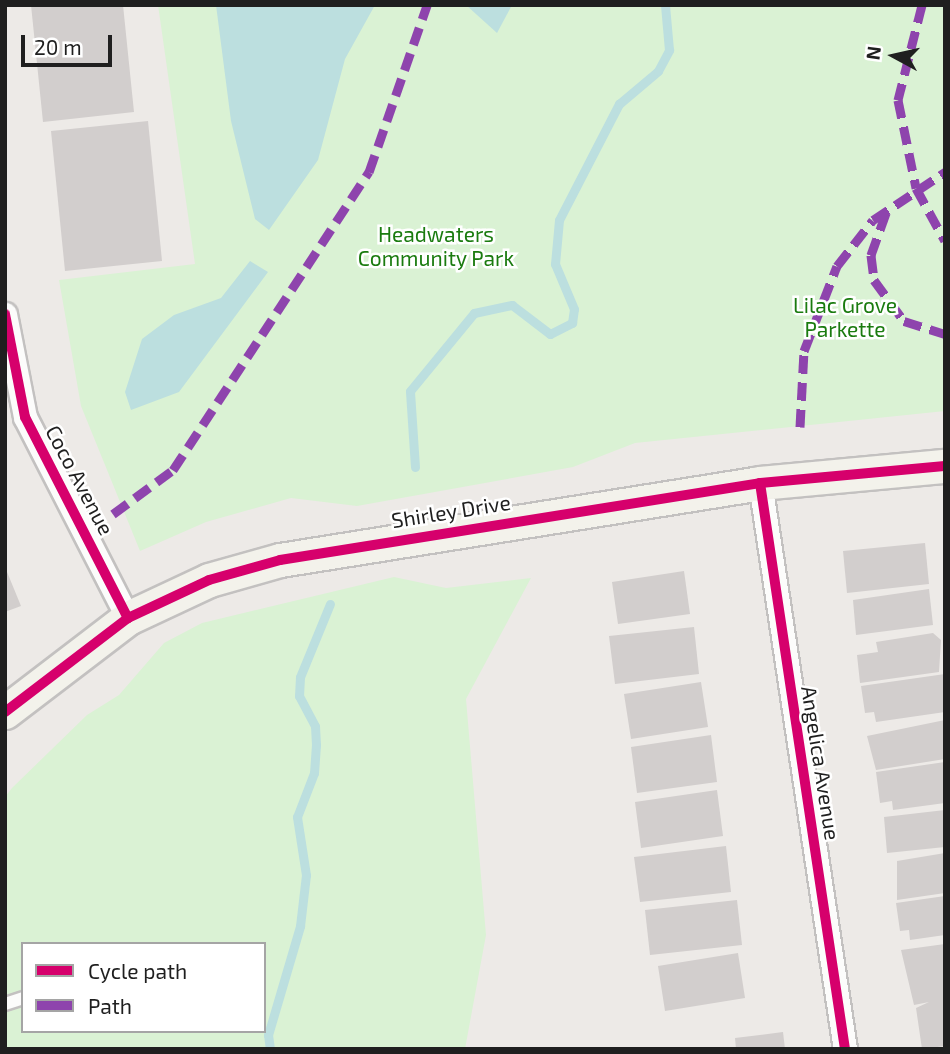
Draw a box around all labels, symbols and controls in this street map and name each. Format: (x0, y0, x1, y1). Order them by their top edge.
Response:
scale bar (24, 21, 116, 65)
north arrow (859, 21, 929, 91)
text: 20 m (34, 34, 82, 59)
text: N (860, 45, 885, 61)
park label: Headwaters Community Park (358, 221, 514, 271)
park label: Lilac Grove Parkette (793, 292, 897, 342)
street label: Coco Avenue (40, 421, 120, 539)
street label: Shirley Drive (389, 489, 513, 533)
street label: Angelica Avenue (796, 684, 846, 842)
legend (21, 942, 266, 1033)
text: Cycle path (88, 958, 187, 983)
text: Path (88, 993, 132, 1018)

